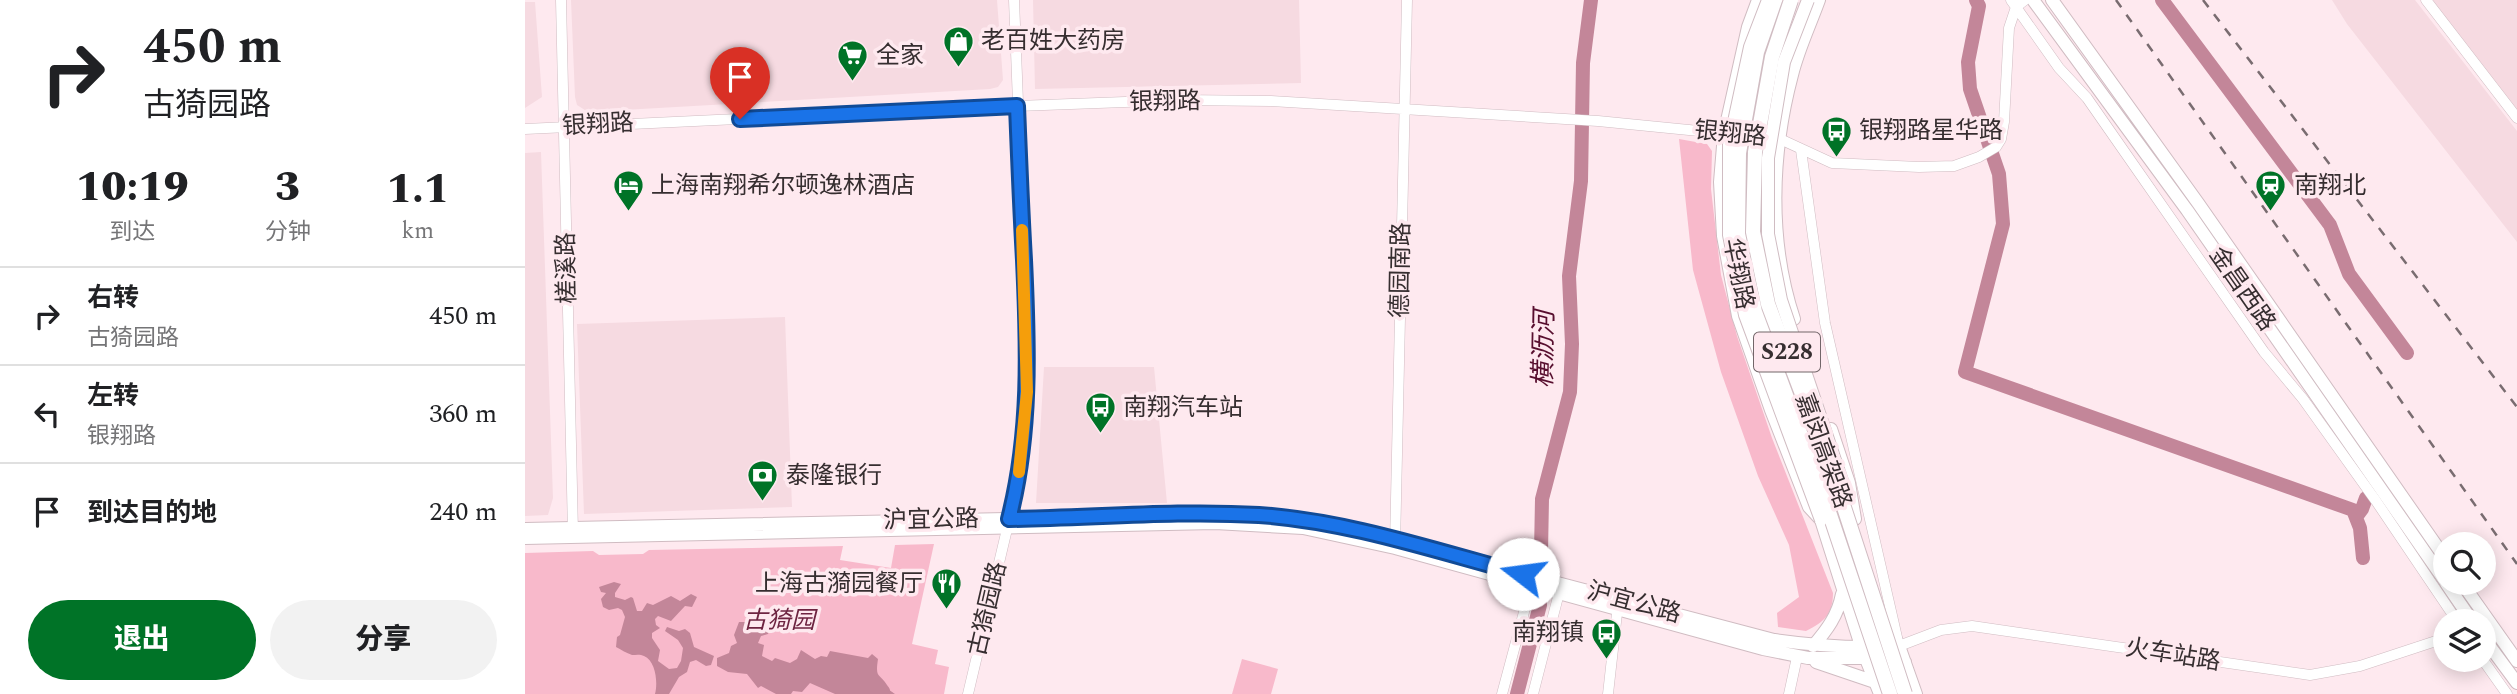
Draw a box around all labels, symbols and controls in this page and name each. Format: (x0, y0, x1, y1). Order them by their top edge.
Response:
text: 450 m (143, 10, 282, 85)
place label: 老百姓大药房 (981, 23, 1125, 59)
shop icon: 老百姓大药房 (941, 24, 975, 68)
icon: right (28, 28, 119, 119)
place label: 全家 (876, 38, 924, 74)
supermarket icon: 全家 (836, 39, 870, 83)
pin (710, 47, 770, 119)
icon: arrive (721, 58, 759, 96)
text: 古猗园路 (143, 81, 271, 130)
street label: 银翔路 (1129, 83, 1201, 121)
street label: 银翔路 (561, 105, 635, 145)
street label: 银翔路 (1692, 112, 1768, 156)
place label: 银翔路星华路 (1859, 113, 2003, 149)
bus stop icon: 银翔路星华路 (1819, 114, 1853, 158)
text: 10:19 (76, 156, 189, 219)
text: 3 (275, 156, 300, 219)
text: 1.1 (387, 158, 449, 221)
place label: 上海南翔希尔顿逸林酒店 (651, 168, 915, 204)
place label: 南翔北 (2294, 168, 2366, 204)
hotel icon: 上海南翔希尔顿逸林酒店 (611, 169, 645, 213)
station icon: 南翔北 (2254, 169, 2288, 213)
text: km (402, 214, 434, 249)
text: 到达 (109, 215, 155, 250)
text: 分钟 (265, 215, 311, 250)
street label: 德园南路 (1382, 222, 1420, 318)
street label: 槎溪路 (548, 232, 586, 304)
street label: 华翔路 (1713, 235, 1763, 313)
street label: 金昌西路 (2200, 239, 2284, 339)
text: 右转 (87, 278, 139, 318)
text: 450 m (429, 296, 497, 336)
icon: right (28, 297, 66, 335)
water label: 横沥河 (1523, 305, 1565, 388)
text: 古猗园路 (87, 321, 179, 356)
road number: S228 (1754, 332, 1820, 372)
text: 左转 (87, 376, 139, 416)
street label: 嘉闵高架路 (1786, 388, 1860, 514)
place label: 南翔汽车站 (1123, 390, 1243, 426)
bus stop icon: 南翔汽车站 (1083, 391, 1117, 435)
text: 360 m (429, 394, 497, 434)
icon: left (28, 395, 66, 433)
text: 银翔路 (87, 419, 156, 454)
place label: 泰隆银行 (786, 458, 882, 494)
bank icon: 泰隆银行 (746, 459, 780, 503)
text: 240 m (429, 492, 497, 532)
icon: arrive (28, 493, 66, 531)
text: 到达目的地 (87, 493, 217, 533)
street label: 沪宜公路 (883, 501, 979, 539)
map controls (2433, 532, 2496, 672)
button: search (2433, 532, 2496, 595)
position arrow (1486, 537, 1560, 611)
street label: 古猗园路 (960, 558, 1016, 660)
place label: 上海古漪园餐厅 (755, 566, 923, 602)
restaurant icon: 上海古漪园餐厅 (929, 567, 963, 611)
street label: 沪宜公路 (1583, 573, 1685, 633)
button: 退出 (28, 600, 256, 680)
button: 分享 (270, 600, 497, 680)
park label: 古猗园 (743, 603, 818, 639)
button: layers (2433, 609, 2496, 672)
place label: 南翔镇 (1512, 615, 1584, 651)
bus stop icon: 南翔镇 (1590, 616, 1624, 660)
street label: 火车站路 (2123, 630, 2223, 680)

